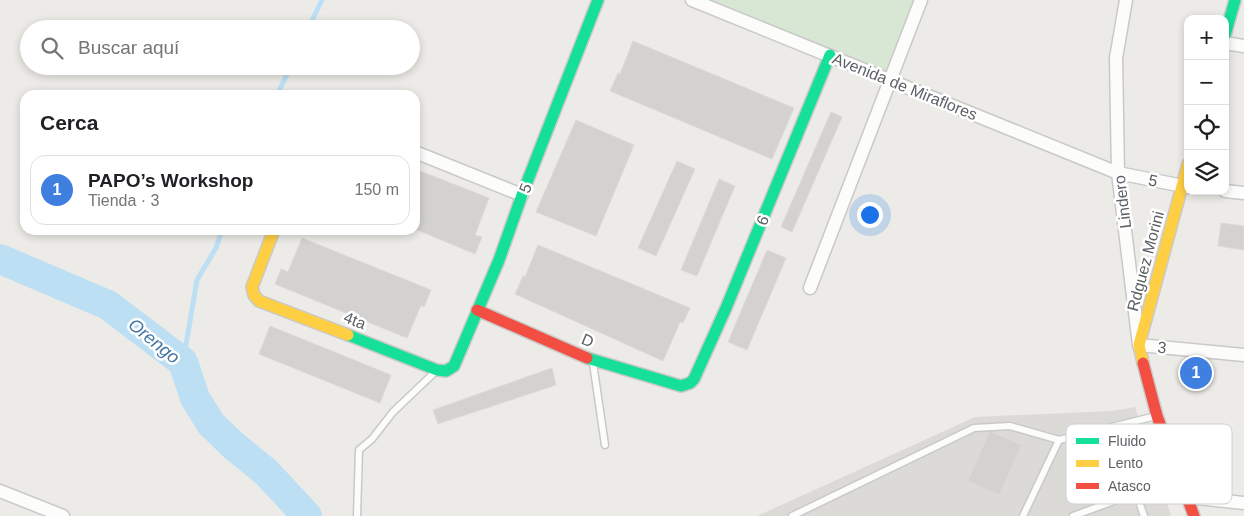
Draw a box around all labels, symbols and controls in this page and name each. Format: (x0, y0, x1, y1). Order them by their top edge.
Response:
map controls (1184, 15, 1229, 195)
button: + (1184, 15, 1229, 60)
search box (20, 20, 420, 75)
icon: search (38, 34, 66, 62)
text: Buscar aquí (78, 37, 179, 58)
street label: Avenida de Miraflores (830, 50, 980, 123)
button: − (1184, 60, 1229, 105)
button: locate (1184, 105, 1229, 150)
text: Cerca (40, 111, 98, 134)
button: layers (1184, 150, 1229, 195)
text: PAPO’s Workshop (88, 170, 253, 191)
street label: 5 (1147, 171, 1159, 190)
street label: Lindero (1111, 174, 1134, 229)
text: 1 (53, 181, 61, 198)
text: 150 m (355, 181, 399, 198)
street label: 5 (516, 181, 535, 195)
text: Tienda · 3 (88, 192, 159, 209)
your location (857, 202, 883, 228)
street label: Rdguez Morini (1124, 209, 1167, 313)
street label: 6 (753, 213, 772, 228)
street label: 4ta (341, 309, 368, 332)
water label: Orengo (124, 314, 184, 368)
street label: D (579, 330, 596, 351)
street label: 3 (1157, 339, 1167, 356)
pin: 1 (1180, 354, 1212, 392)
legend (1066, 424, 1232, 504)
text: Fluido (1108, 433, 1146, 449)
text: Lento (1108, 455, 1143, 471)
text: Atasco (1108, 478, 1151, 494)

